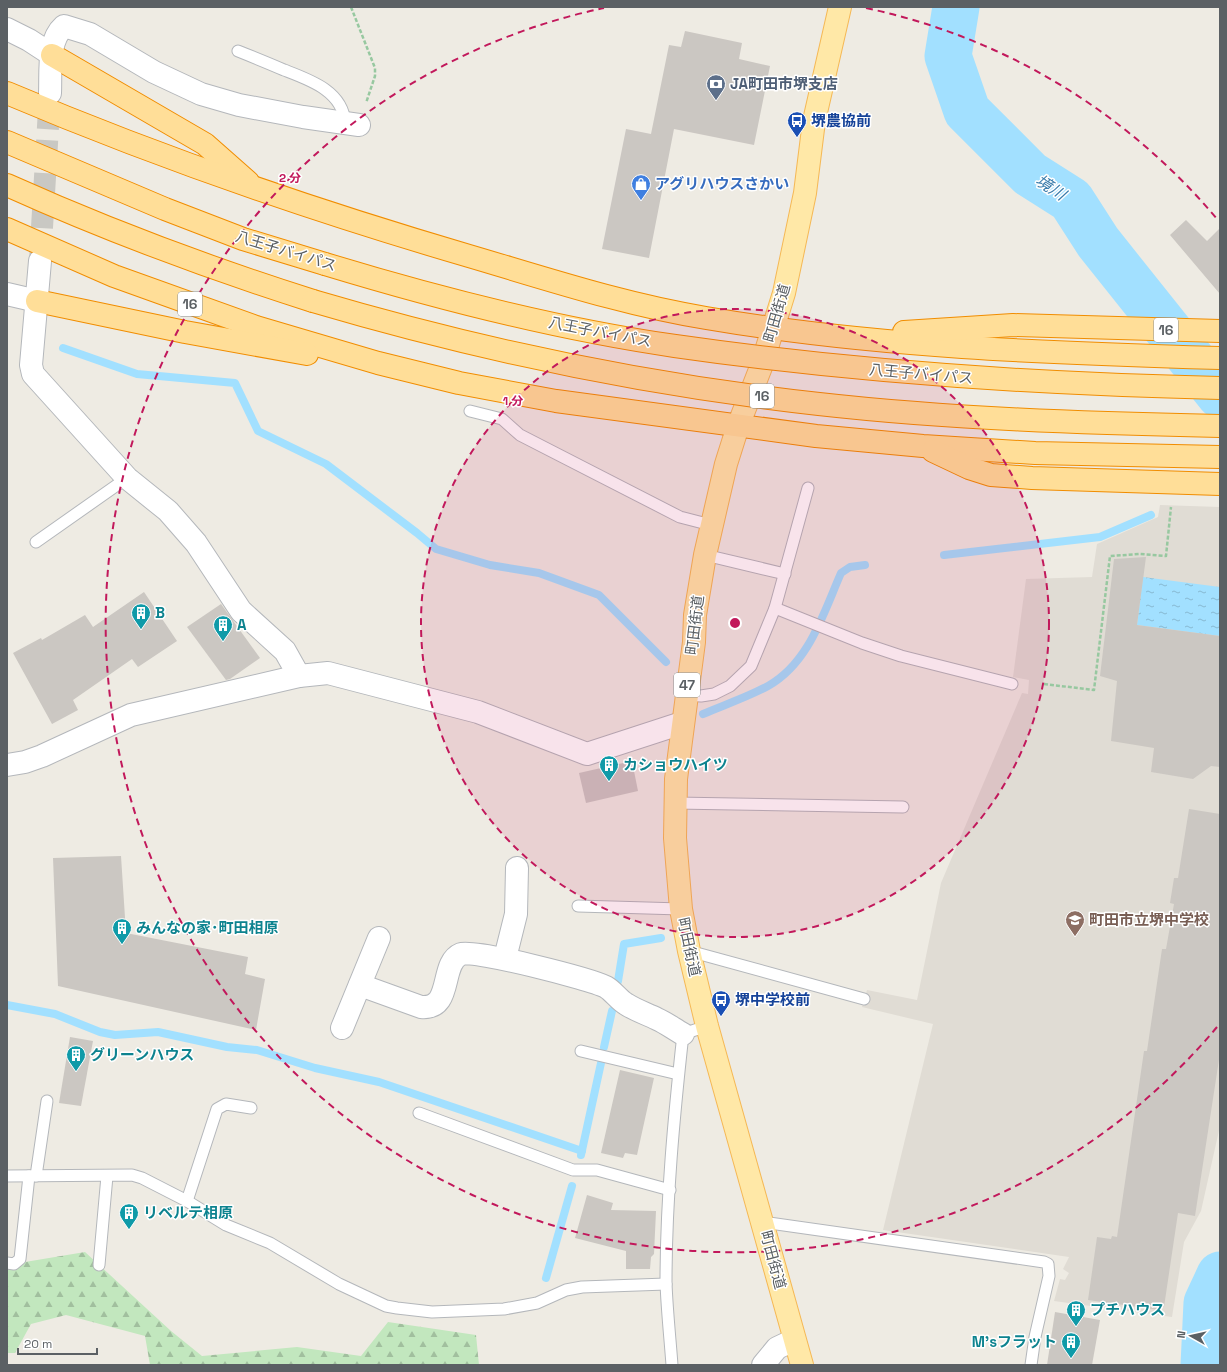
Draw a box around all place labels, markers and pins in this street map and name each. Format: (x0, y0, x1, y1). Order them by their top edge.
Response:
bank icon: JA町田市堺支店 (705, 73, 727, 101)
place label: JA町田市堺支店 (730, 74, 838, 93)
bus stop icon: 堺農協前 (786, 110, 808, 138)
place label: 堺農協前 (811, 111, 871, 130)
shop icon: アグリハウスさかい (630, 173, 652, 201)
place label: アグリハウスさかい (655, 174, 789, 193)
building icon: B (130, 602, 152, 630)
place label: B (155, 603, 165, 622)
building icon: A (212, 614, 234, 642)
place label: A (237, 615, 247, 634)
centre of rings (728, 616, 742, 630)
building icon: カショウハイツ (598, 754, 620, 782)
place label: カショウハイツ (623, 755, 728, 774)
school or university icon: 町田市立堺中学校 (1064, 909, 1086, 937)
place label: 町田市立堺中学校 (1089, 910, 1209, 929)
building icon: みんなの家･町田相原 (111, 917, 133, 945)
place label: みんなの家･町田相原 (136, 918, 279, 937)
bus stop icon: 堺中学校前 (710, 989, 732, 1017)
place label: 堺中学校前 (735, 990, 810, 1009)
building icon: グリーンハウス (65, 1044, 87, 1072)
place label: グリーンハウス (90, 1045, 194, 1064)
building icon: リベルテ相原 (118, 1202, 140, 1230)
place label: リベルテ相原 (143, 1203, 233, 1222)
building icon: プチハウス (1065, 1299, 1087, 1327)
place label: プチハウス (1090, 1300, 1165, 1319)
building icon: M'sフラット (1060, 1331, 1082, 1359)
place label: M'sフラット (972, 1332, 1057, 1351)

